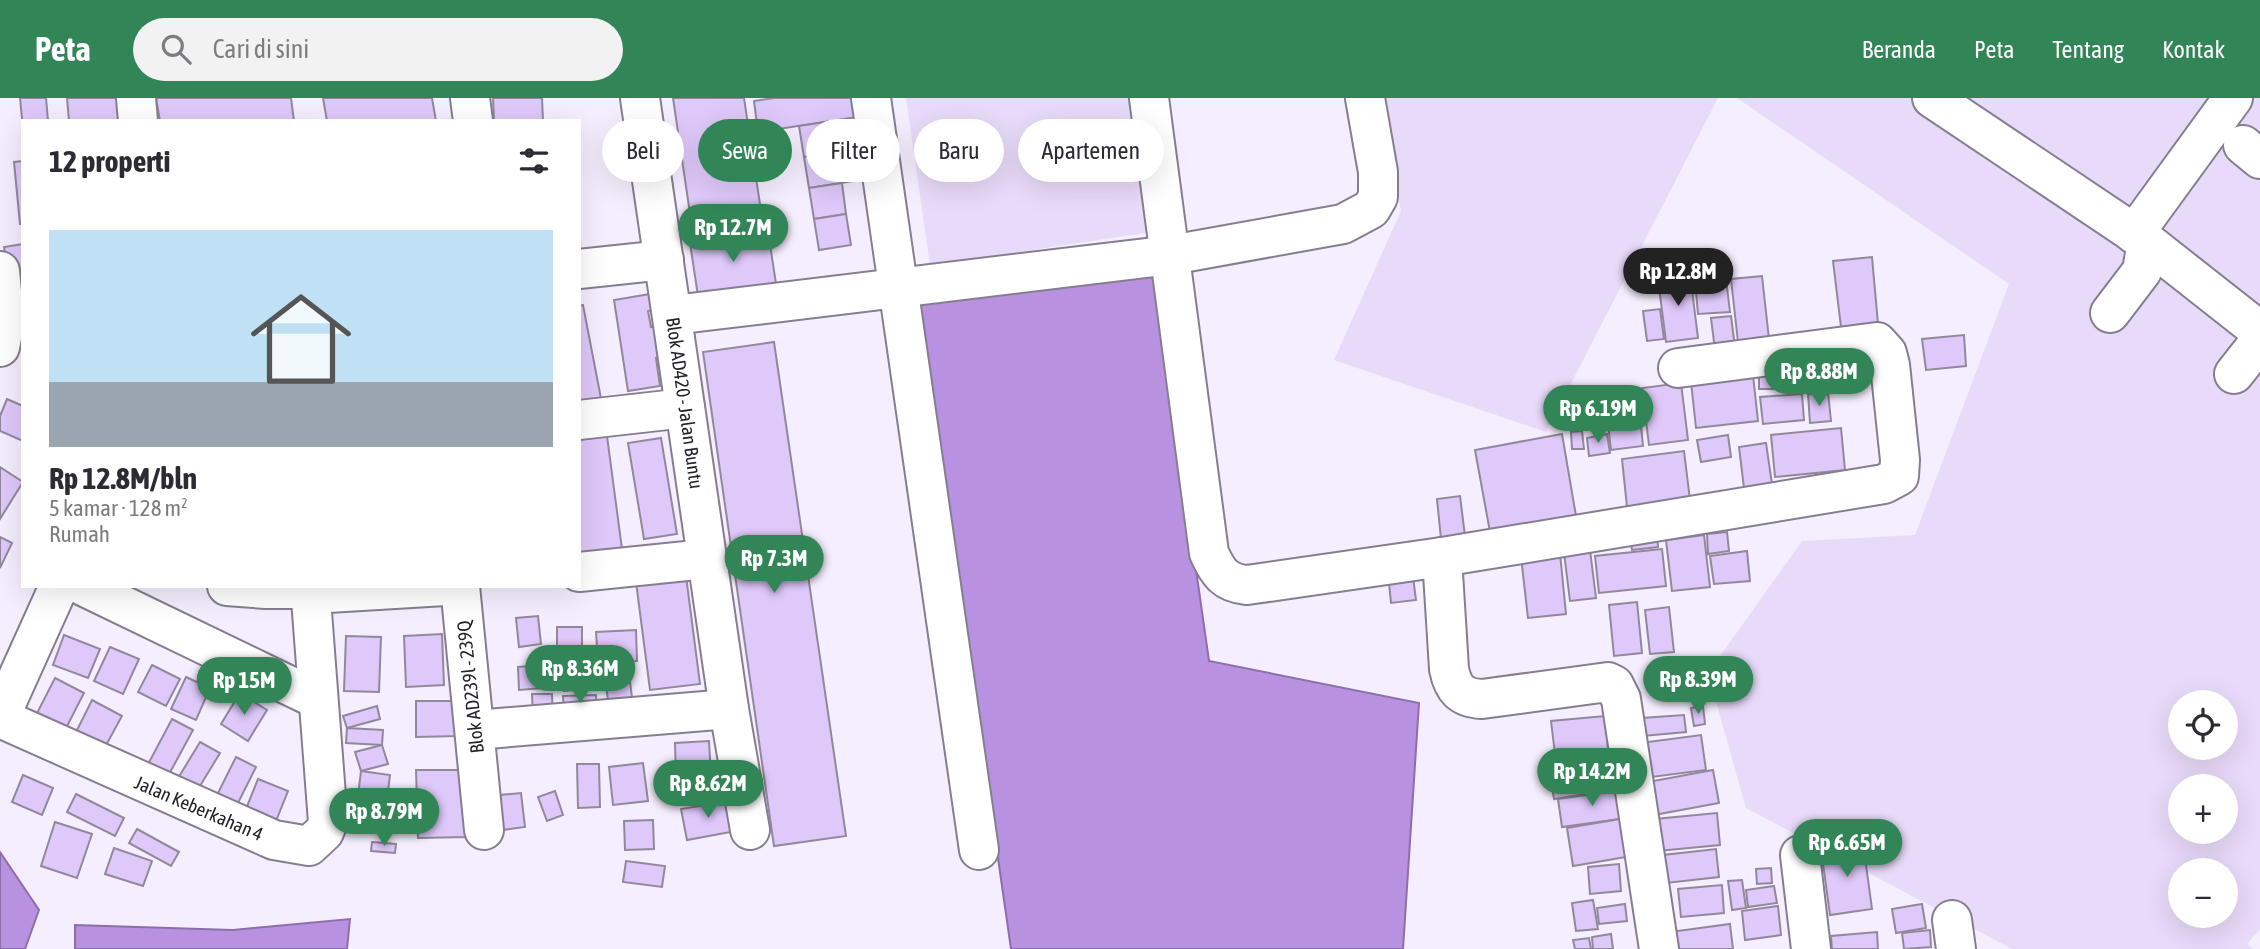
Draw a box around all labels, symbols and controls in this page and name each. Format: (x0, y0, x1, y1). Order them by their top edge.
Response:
search box (133, 18, 623, 81)
text: Peta (35, 30, 91, 68)
icon: search (157, 30, 195, 68)
text: Cari di sini (213, 34, 309, 64)
text: Beranda (1862, 36, 1936, 63)
text: Peta (1974, 36, 2014, 63)
text: Tentang (2052, 36, 2124, 63)
text: Kontak (2162, 36, 2225, 63)
chip: Beli (602, 119, 684, 182)
chip: Sewa (698, 119, 792, 182)
chip: Filter (806, 119, 900, 182)
chip: Baru (914, 119, 1004, 182)
chip: Apartemen (1018, 119, 1164, 182)
icon: filters (515, 142, 553, 180)
text: 12 properti (49, 144, 170, 178)
pin: Rp 12.7M (661, 204, 805, 264)
text: Rp 12.7M (694, 214, 772, 240)
pin: Rp 12.8M (1606, 248, 1750, 308)
text: Rp 12.8M (1639, 258, 1717, 284)
icon: home (238, 276, 364, 402)
street label: Blok AD420 - Jalan Buntu (662, 316, 708, 490)
pin: Rp 8.88M (1747, 348, 1891, 408)
text: Rp 8.88M (1780, 358, 1858, 384)
pin: Rp 6.19M (1526, 386, 1670, 445)
text: Rp 6.19M (1559, 395, 1637, 421)
text: Rp 12.8M/bln (49, 461, 197, 495)
text: 5 kamar · 128 m² (49, 495, 188, 521)
text: Rumah (49, 521, 110, 547)
pin: Rp 7.3M (709, 536, 839, 595)
text: Rp 7.3M (741, 545, 807, 571)
street label: Blok AD239l - 239Q (452, 619, 488, 754)
pin: Rp 8.36M (508, 646, 652, 705)
text: Rp 8.36M (541, 655, 619, 681)
pin: Rp 8.39M (1626, 656, 1770, 716)
pin: Rp 15M (187, 658, 301, 717)
text: Rp 8.39M (1659, 666, 1737, 692)
text: Rp 15M (213, 667, 275, 693)
map controls (2168, 690, 2238, 928)
button: locate (2168, 690, 2238, 760)
pin: Rp 14.2M (1520, 748, 1664, 808)
text: Rp 14.2M (1553, 758, 1631, 784)
pin: Rp 8.62M (636, 760, 780, 820)
text: Rp 8.62M (669, 770, 747, 796)
street label: Jalan Keberkahan 4 (131, 771, 267, 845)
button: + (2168, 774, 2238, 844)
pin: Rp 8.79M (312, 788, 456, 848)
text: Rp 8.79M (345, 798, 423, 824)
pin: Rp 6.65M (1775, 820, 1919, 879)
text: Rp 6.65M (1808, 829, 1886, 855)
button: − (2168, 858, 2238, 928)

